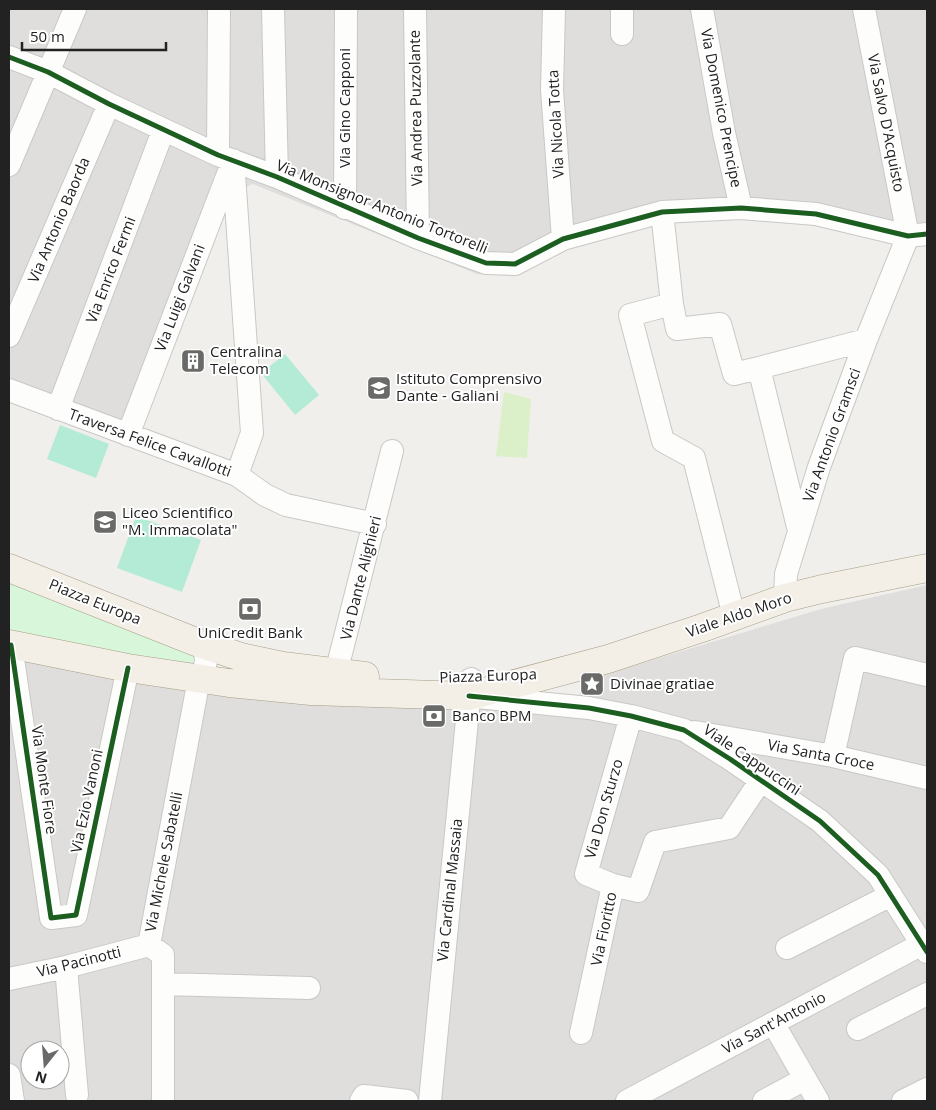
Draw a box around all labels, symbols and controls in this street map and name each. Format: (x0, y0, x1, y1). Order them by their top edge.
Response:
scale bar (22, 20, 166, 52)
text: 50 m (30, 26, 65, 46)
street label: Via Domenico Prencipe (697, 27, 747, 189)
street label: Via Andrea Puzzolante (404, 30, 426, 186)
street label: Via Gino Capponi (334, 48, 354, 168)
street label: Via Salvo D'Acquisto (864, 52, 910, 194)
street label: Via Nicola Totta (542, 69, 568, 179)
street label: Via Antonio Baorda (23, 154, 94, 285)
street label: Via Monsignor Antonio Tortorelli (274, 154, 491, 258)
street label: Via Enrico Fermi (81, 214, 140, 326)
street label: Via Luigi Galvani (149, 241, 209, 354)
place label: Centralina Telecom (210, 341, 282, 378)
building icon: Centralina Telecom (180, 348, 206, 374)
street label: Via Antonio Gramsci (797, 365, 865, 504)
place label: Istituto Comprensivo Dante - Galiani (396, 368, 542, 405)
school or university icon: Istituto Comprensivo Dante - Galiani (366, 375, 392, 401)
street label: Traversa Felice Cavallotti (66, 403, 235, 481)
place label: Liceo Scientifico "M. Immacolata" (122, 502, 238, 539)
school or university icon: Liceo Scientifico "M. Immacolata" (92, 509, 118, 535)
street label: Via Dante Alighieri (335, 513, 385, 642)
street label: Piazza Europa (46, 574, 144, 629)
street label: Viale Aldo Moro (683, 587, 794, 641)
bank icon: UniCredit Bank (237, 596, 263, 622)
place label: UniCredit Bank (197, 622, 303, 642)
street label: Piazza Europa (439, 663, 537, 687)
place icon: Divinae gratiae (579, 671, 605, 697)
place label: Divinae gratiae (610, 673, 714, 693)
bank icon: Banco BPM (421, 703, 447, 729)
place label: Banco BPM (452, 705, 532, 725)
street label: Viale Cappuccini (700, 719, 805, 799)
street label: Via Monte Fiore (27, 724, 63, 835)
street label: Via Santa Croce (766, 734, 876, 774)
street label: Via Ezio Vanoni (65, 747, 107, 854)
street label: Via Don Sturzo (579, 757, 627, 861)
street label: Via Michele Sabatelli (140, 790, 186, 934)
street label: Via Cardinal Massaia (432, 817, 466, 962)
street label: Via Fioritto (585, 890, 621, 968)
street label: Via Pacinotti (35, 941, 123, 981)
street label: Via Sant'Antonio (718, 986, 829, 1058)
north arrow (20, 1040, 70, 1090)
text: N (33, 1067, 49, 1089)

